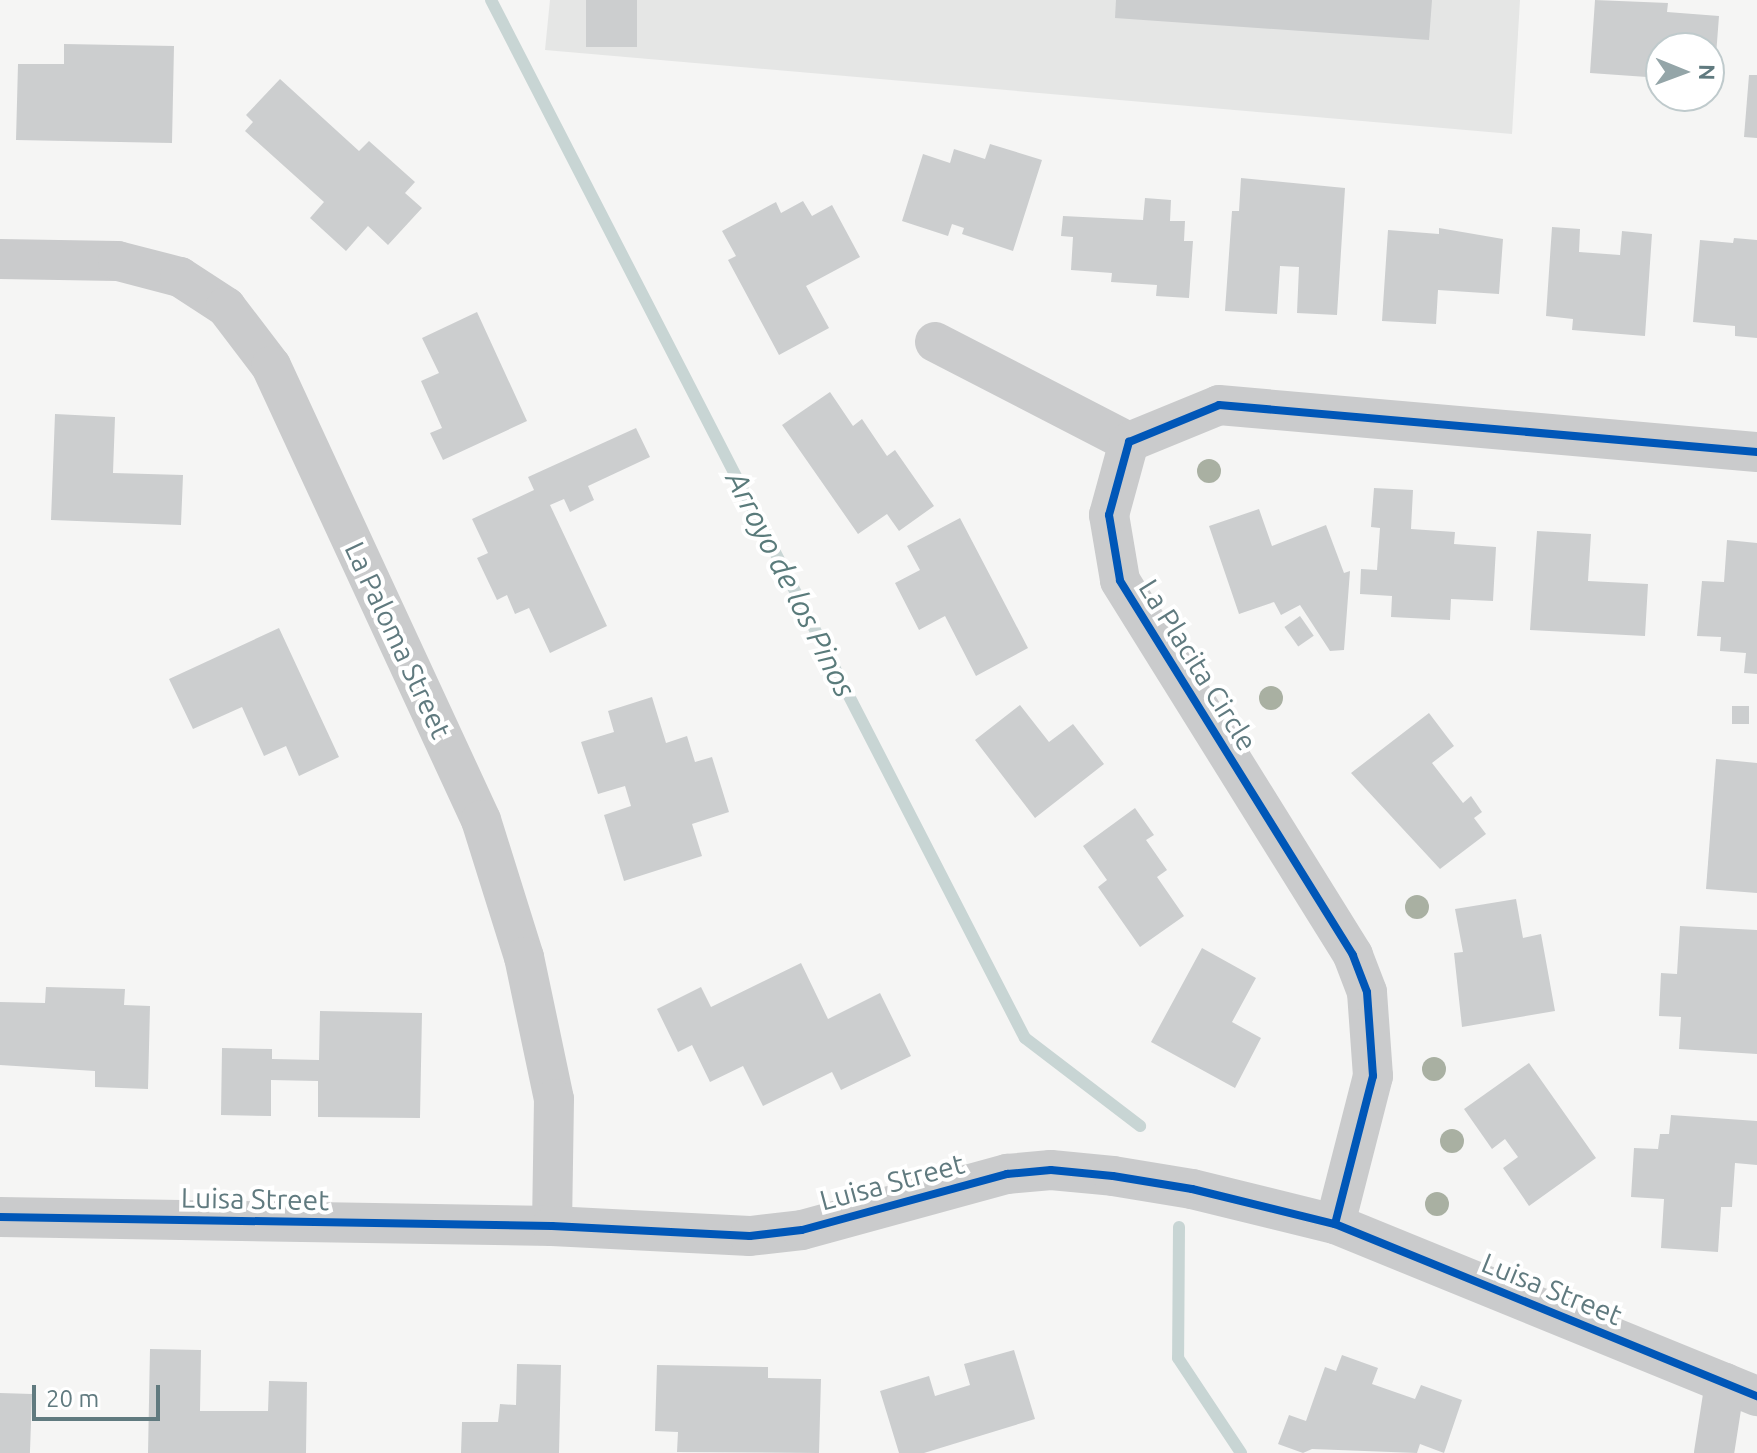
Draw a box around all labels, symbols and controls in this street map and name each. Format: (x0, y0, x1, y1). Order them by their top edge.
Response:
north arrow (1645, 32, 1725, 112)
text: N (1695, 64, 1720, 81)
water label: Arroyo de los Pinos (718, 465, 864, 703)
street label: La Paloma Street (338, 536, 458, 744)
street label: La Placita Circle (1132, 573, 1264, 757)
street label: Luisa Street (816, 1147, 968, 1217)
street label: Luisa Street (181, 1181, 329, 1217)
street label: Luisa Street (1477, 1246, 1627, 1332)
scale bar (36, 1369, 164, 1419)
text: 20 m (46, 1385, 99, 1412)

